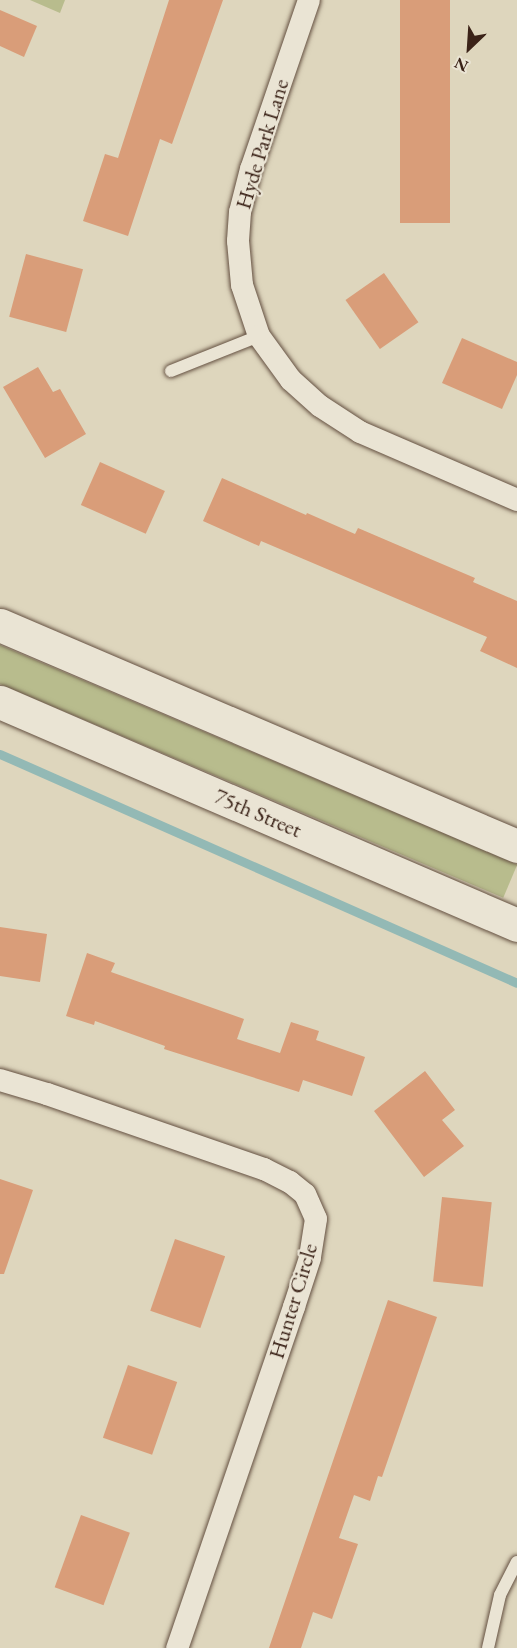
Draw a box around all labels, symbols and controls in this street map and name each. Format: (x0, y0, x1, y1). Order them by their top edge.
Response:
north arrow (439, 18, 499, 78)
text: N (451, 53, 471, 77)
street label: Hyde Park Lane (230, 76, 294, 212)
street label: 75th Street (210, 783, 306, 843)
street label: Hunter Circle (263, 1240, 323, 1362)

